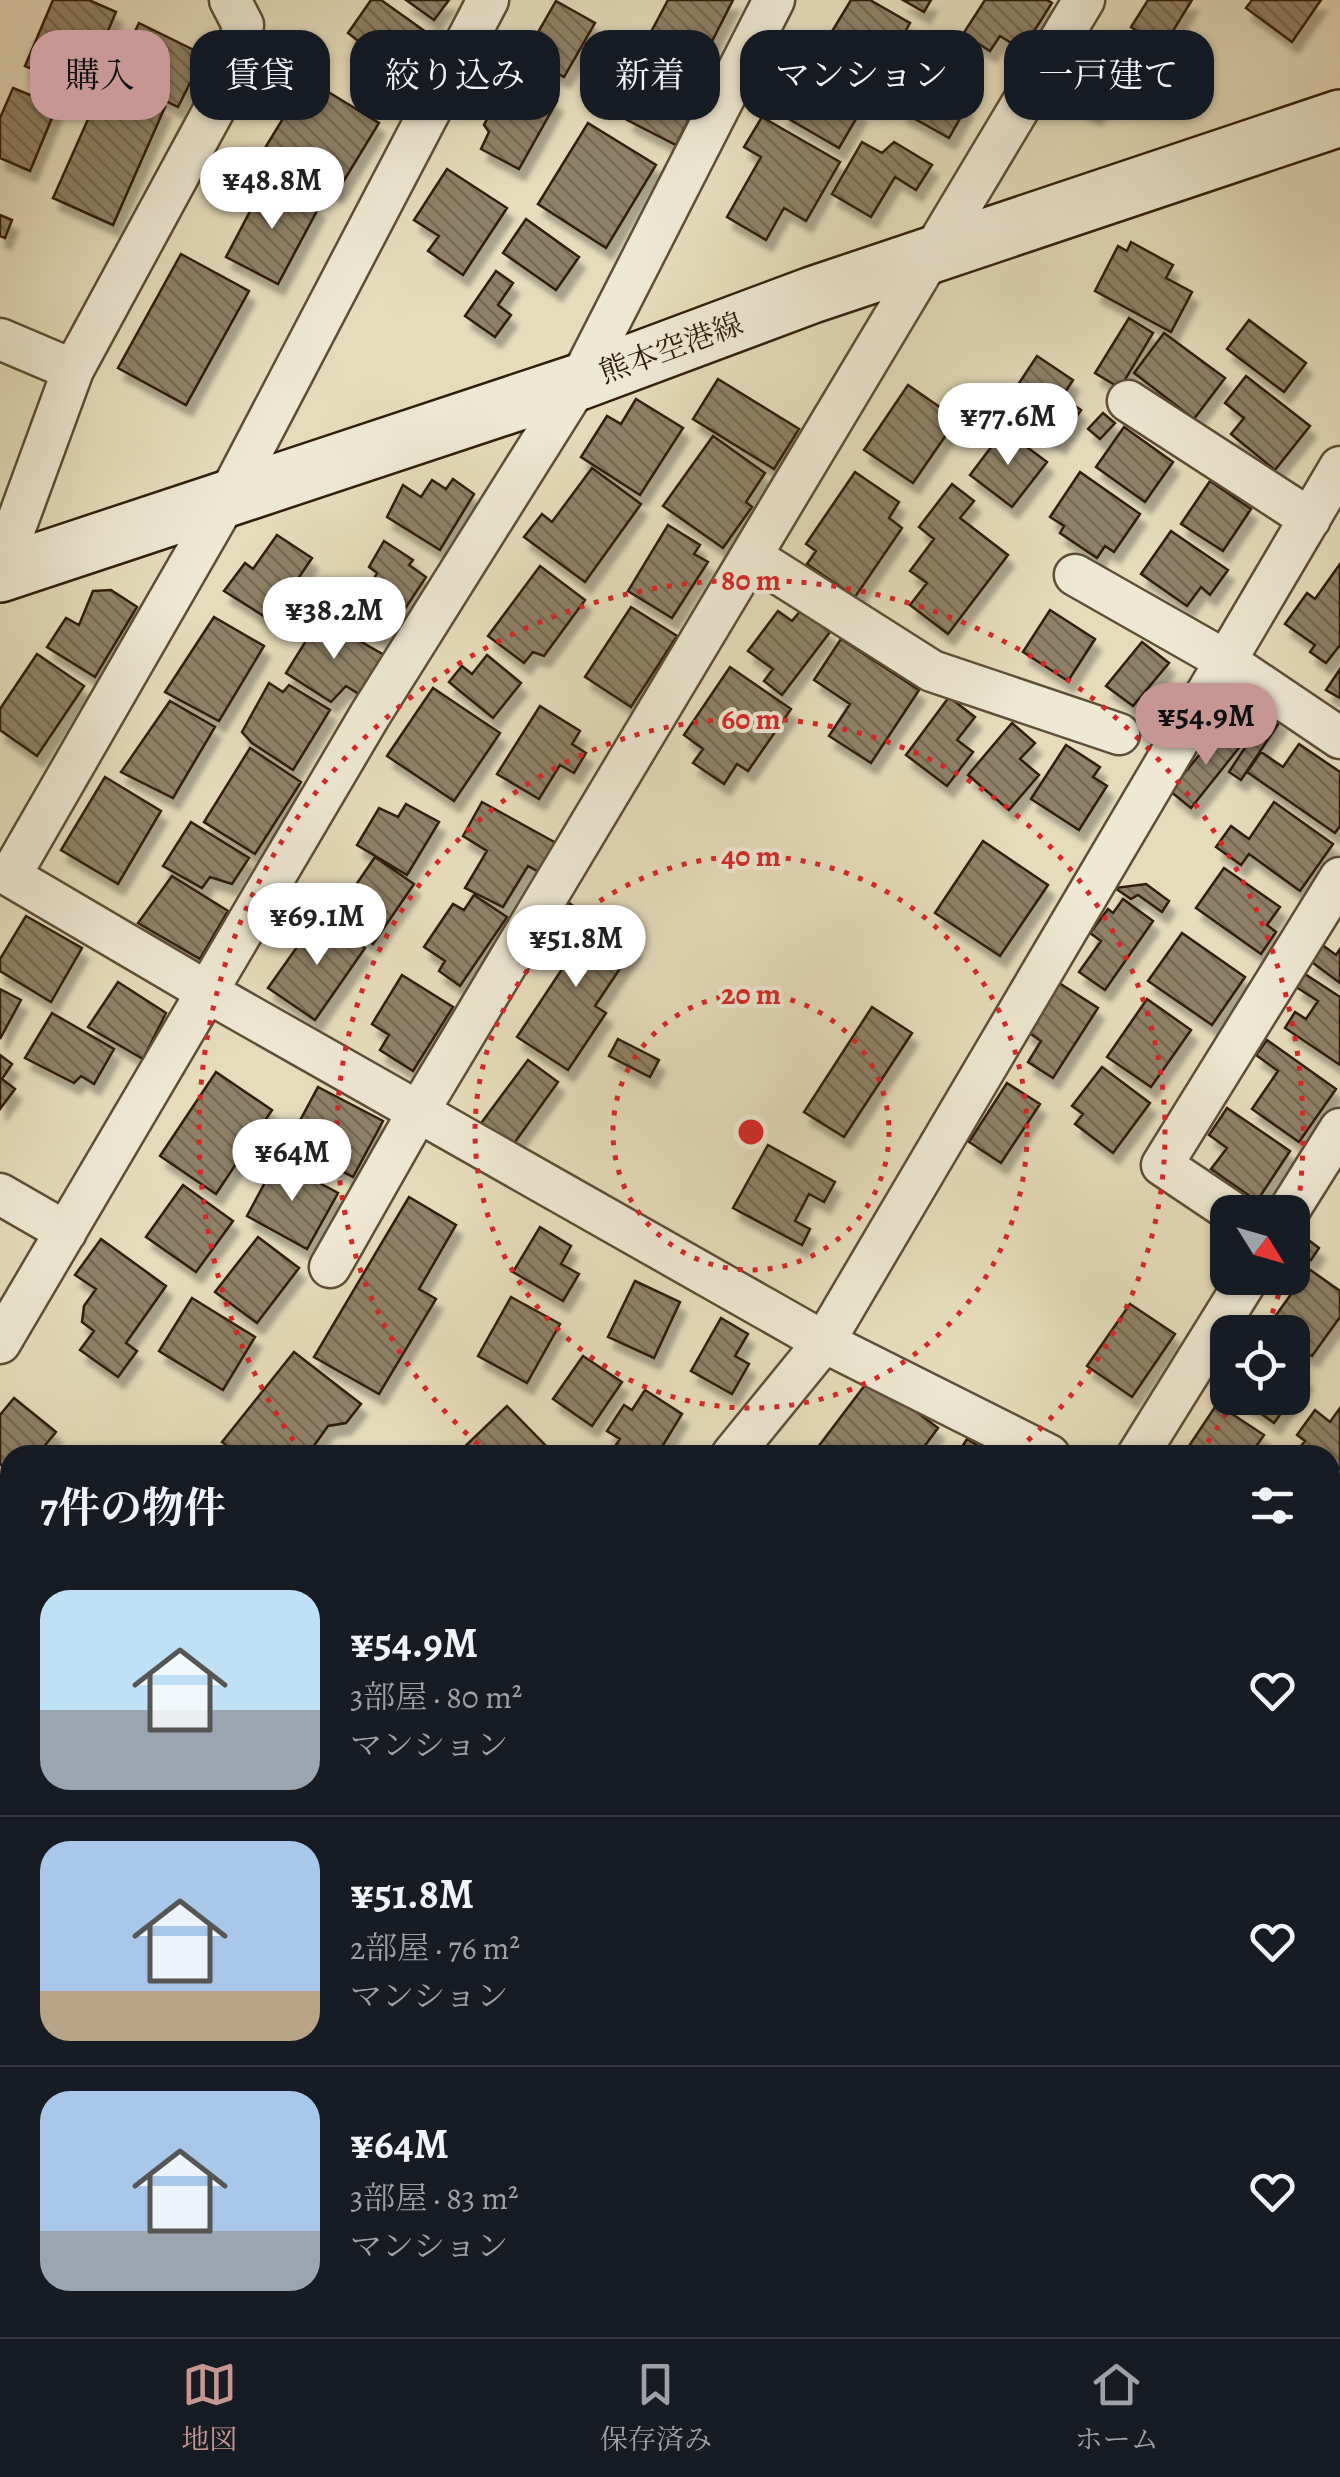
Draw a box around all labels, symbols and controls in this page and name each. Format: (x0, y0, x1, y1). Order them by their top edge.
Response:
chip: 購入 (30, 30, 170, 120)
chip: 賃貸 (190, 30, 330, 120)
chip: 絞り込み (350, 30, 560, 120)
chip: 新着 (580, 30, 720, 120)
chip: マンション (740, 30, 984, 120)
chip: 一戸建て (1004, 30, 1214, 120)
pin: ¥48.8M (191, 147, 353, 232)
text: ¥48.8M (222, 157, 322, 201)
street label: 熊本空港線 (594, 304, 748, 392)
pin: ¥77.6M (927, 383, 1089, 468)
text: ¥77.6M (960, 393, 1056, 437)
text: 80 m (721, 560, 781, 600)
pin: ¥38.2M (253, 577, 415, 662)
text: ¥38.2M (285, 587, 383, 631)
pin: ¥54.9M (1125, 683, 1287, 768)
text: ¥54.9M (1157, 693, 1255, 737)
text: 60 m (721, 699, 781, 739)
text: 40 m (721, 836, 781, 876)
pin: ¥69.1M (236, 883, 398, 968)
text: ¥69.1M (269, 893, 365, 937)
pin: ¥51.8M (495, 905, 657, 990)
text: ¥51.8M (529, 915, 623, 959)
text: 20 m (721, 974, 781, 1014)
centre of rings (733, 1114, 769, 1150)
pin: ¥64M (233, 1119, 351, 1204)
text: ¥64M (254, 1129, 330, 1173)
north arrow (1210, 1195, 1310, 1295)
map controls (1210, 1195, 1310, 1415)
button: locate (1210, 1315, 1310, 1415)
icon: filters (1245, 1478, 1300, 1533)
text: 7件の物件 (40, 1479, 226, 1536)
text: ¥54.9M (350, 1614, 478, 1671)
icon: home (120, 1630, 240, 1750)
icon: heart (1245, 1663, 1300, 1718)
text: 3部屋 · 80 m² (350, 1675, 522, 1719)
text: マンション (350, 1723, 509, 1767)
text: ¥51.8M (350, 1865, 474, 1922)
icon: home (120, 1881, 240, 2001)
icon: heart (1245, 1914, 1300, 1969)
text: 2部屋 · 76 m² (350, 1926, 520, 1970)
text: マンション (350, 1974, 509, 2018)
text: ¥64M (350, 2115, 449, 2172)
icon: home (120, 2131, 240, 2251)
icon: heart (1245, 2164, 1300, 2219)
text: 3部屋 · 83 m² (350, 2176, 519, 2220)
text: マンション (350, 2224, 509, 2268)
tab: 地図 (181, 2357, 237, 2459)
tab: 保存済み (600, 2357, 712, 2459)
tab: ホーム (1075, 2357, 1159, 2459)

